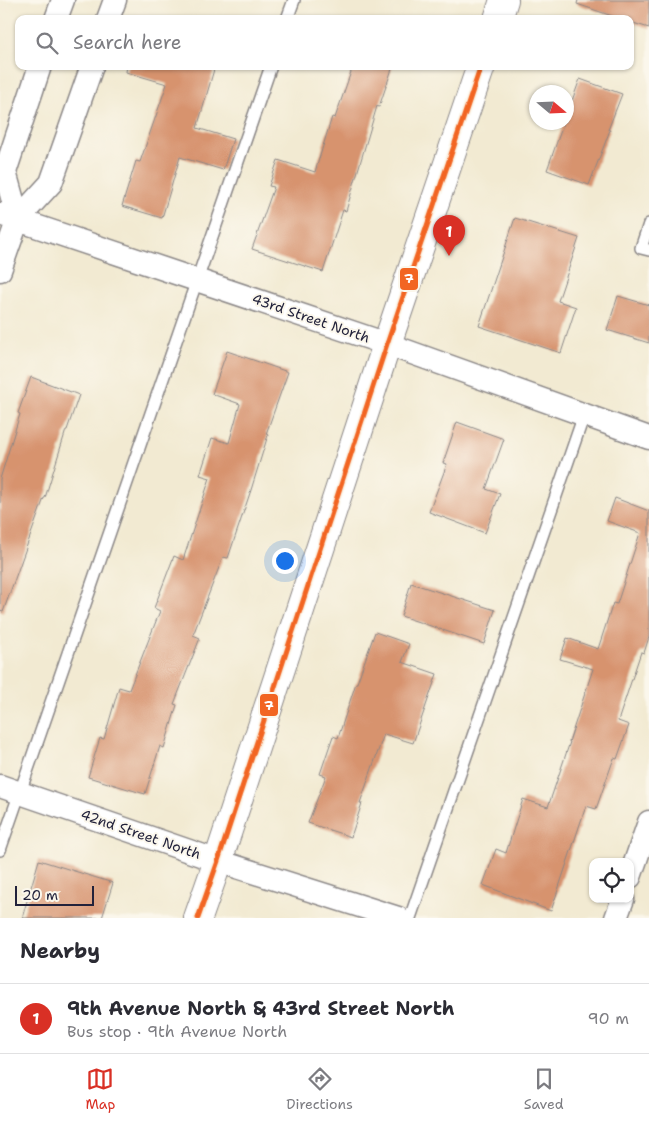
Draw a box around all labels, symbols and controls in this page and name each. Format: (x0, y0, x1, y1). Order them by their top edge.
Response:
search box (15, 15, 634, 70)
icon: search (33, 29, 61, 57)
text: Search here (73, 30, 182, 55)
north arrow (529, 85, 574, 130)
pin: 1 (433, 215, 465, 256)
line badge: 7 (399, 267, 419, 291)
text: 7 (404, 269, 414, 287)
street label: 43rd Street North (250, 289, 372, 347)
your location (272, 548, 298, 574)
line badge: 7 (259, 693, 279, 717)
text: 7 (264, 696, 274, 714)
street label: 42nd Street North (79, 805, 203, 863)
map controls (589, 858, 634, 903)
button: locate (589, 858, 634, 903)
scale bar (15, 883, 94, 906)
text: 20 m (22, 886, 58, 904)
text: Nearby (20, 937, 100, 965)
text: 9th Avenue North & 43rd Street North (67, 996, 455, 1021)
text: 1 (32, 1008, 40, 1029)
text: 90 m (588, 1008, 629, 1029)
text: Bus stop · 9th Avenue North (67, 1021, 287, 1042)
tab: Map (85, 1065, 115, 1113)
tab: Directions (286, 1065, 353, 1113)
tab: Saved (524, 1065, 564, 1113)

